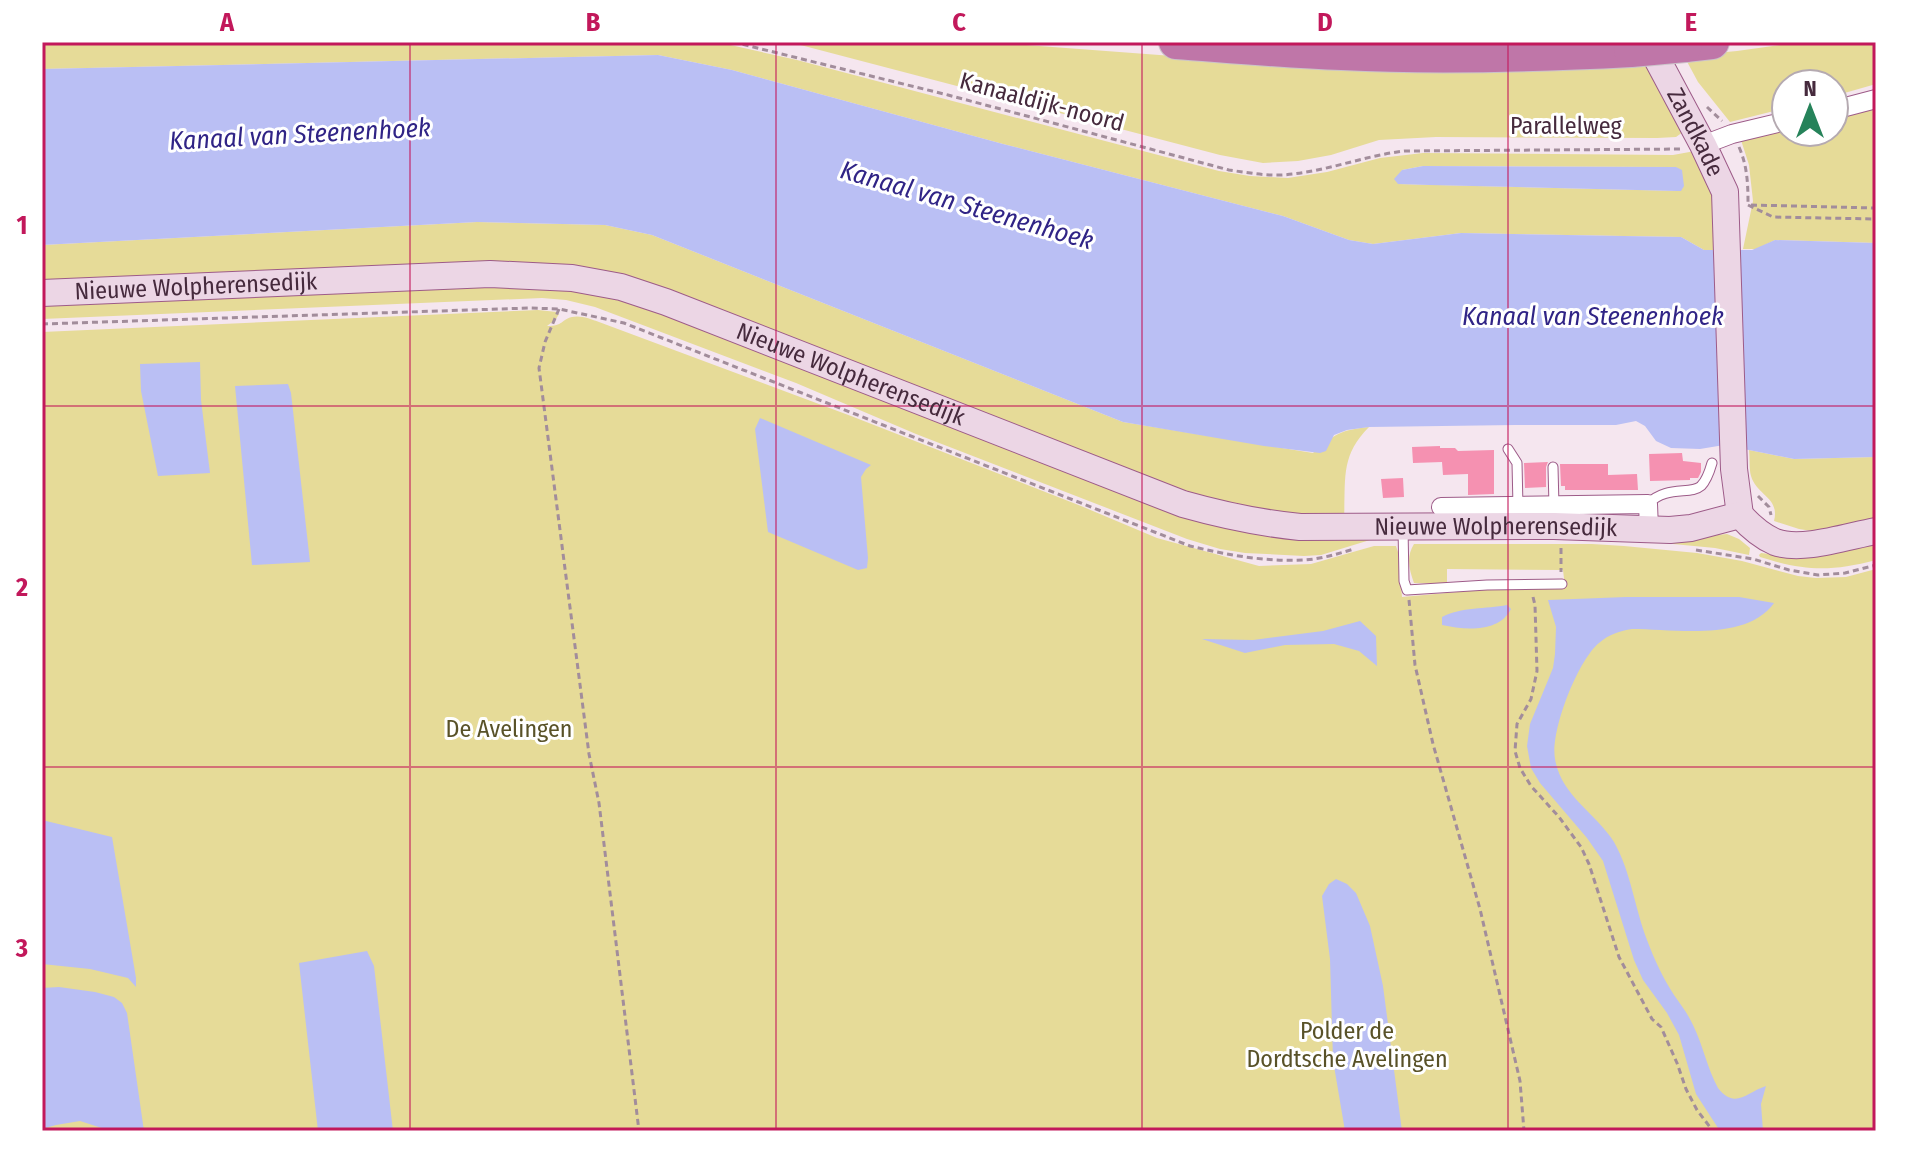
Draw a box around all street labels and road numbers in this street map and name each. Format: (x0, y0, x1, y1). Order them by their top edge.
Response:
street label: Kanaaldijk-noord (957, 67, 1127, 137)
street label: Zandkade (1661, 83, 1730, 181)
street label: Parallelweg (1510, 112, 1623, 140)
street label: Nieuwe Wolpherensedijk (74, 267, 319, 306)
street label: Nieuwe Wolpherensedijk (732, 317, 970, 432)
street label: Nieuwe Wolpherensedijk (1374, 512, 1618, 542)

